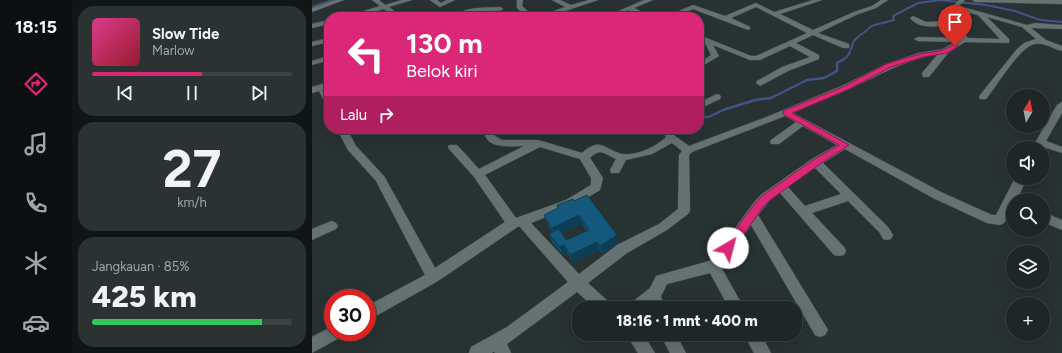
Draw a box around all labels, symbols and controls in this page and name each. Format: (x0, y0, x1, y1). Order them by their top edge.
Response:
pin (938, 5, 972, 46)
icon: arrive (944, 11, 966, 33)
text: 18:15 (15, 16, 57, 38)
text: Slow Tide (152, 25, 219, 43)
text: 130 m (406, 26, 483, 60)
icon: left (340, 28, 392, 80)
text: Marlow (152, 43, 194, 58)
text: Belok kiri (406, 60, 478, 82)
icon: directions (22, 70, 50, 98)
icon: previous (114, 82, 136, 104)
icon: pause (181, 82, 203, 104)
icon: next (248, 82, 270, 104)
north arrow (1006, 89, 1050, 133)
map controls (1006, 89, 1050, 341)
icon: right (375, 104, 397, 126)
text: Lalu (340, 106, 367, 124)
icon: music (22, 130, 50, 158)
text: 27 (162, 138, 222, 200)
button: sound (1006, 141, 1050, 185)
icon: phone (22, 189, 50, 217)
button: search (1006, 193, 1050, 237)
text: km/h (177, 195, 207, 210)
position arrow (707, 227, 749, 269)
button: layers (1006, 245, 1050, 289)
icon: climate (22, 249, 50, 277)
text: Jangkauan · 85% (92, 259, 190, 274)
text: 425 km (92, 278, 197, 315)
speed limit sign: 30 (324, 289, 376, 341)
button: + (1006, 297, 1050, 341)
icon: car (22, 309, 50, 337)
text: 18:16 · 1 mnt · 400 m (616, 312, 758, 330)

